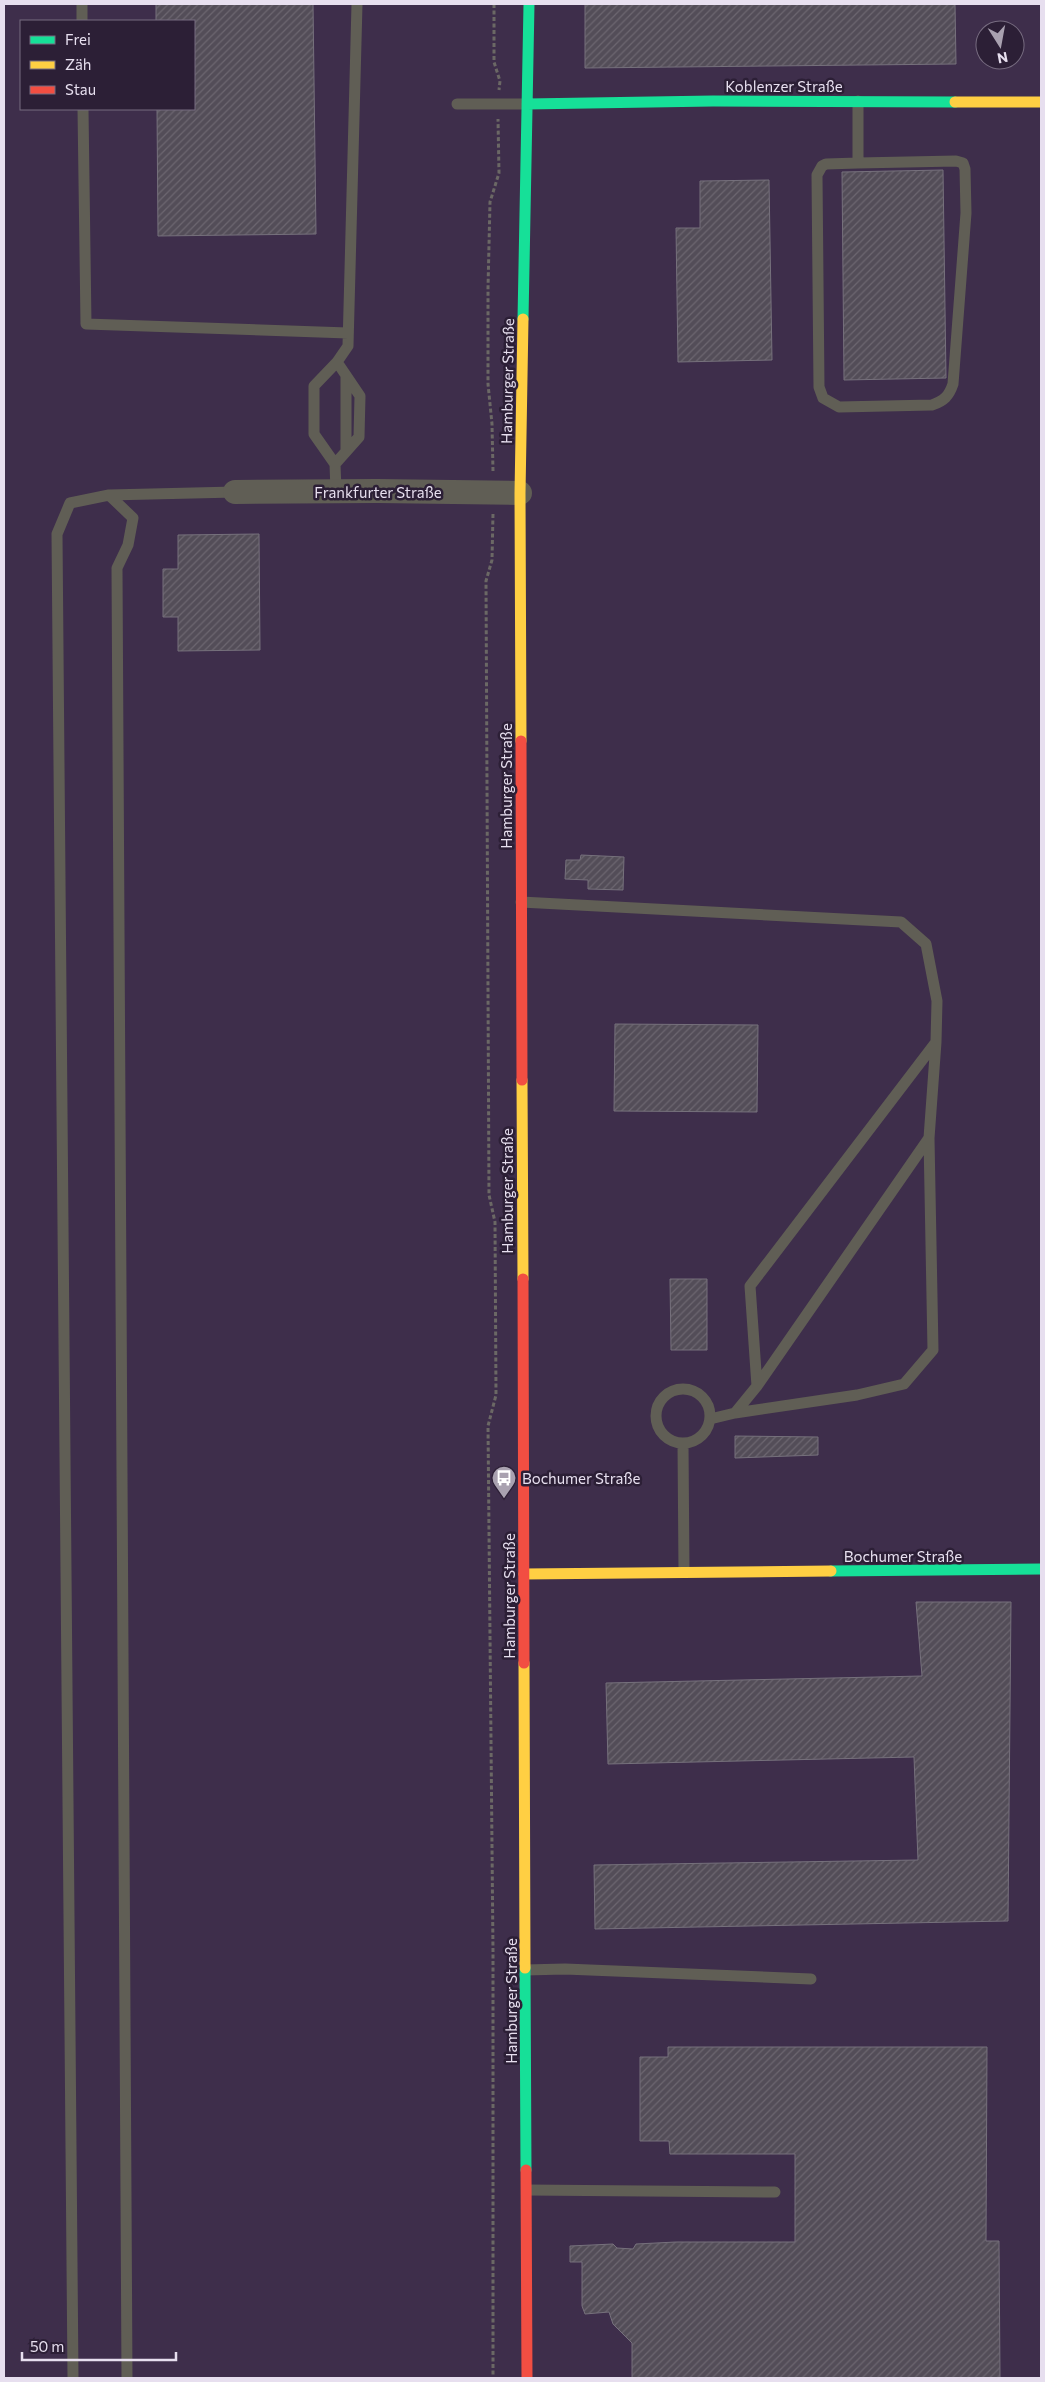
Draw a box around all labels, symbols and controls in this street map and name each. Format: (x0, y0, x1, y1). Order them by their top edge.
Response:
legend (20, 20, 195, 110)
north arrow (975, 20, 1025, 70)
text: Frei (65, 30, 91, 48)
text: N (996, 49, 1009, 68)
text: Zäh (65, 55, 91, 73)
street label: Koblenzer Straße (725, 77, 843, 95)
text: Stau (65, 80, 96, 98)
street label: Hamburger Straße (497, 318, 517, 444)
street label: Frankfurter Straße (314, 483, 442, 501)
street label: Hamburger Straße (497, 723, 515, 849)
street label: Hamburger Straße (498, 1128, 516, 1254)
bus stop icon: Bochumer Straße (491, 1465, 517, 1499)
place label: Bochumer Straße (522, 1469, 640, 1487)
street label: Hamburger Straße (500, 1533, 518, 1659)
street label: Bochumer Straße (844, 1547, 962, 1565)
street label: Hamburger Straße (502, 1938, 520, 2064)
scale bar (22, 2330, 176, 2362)
text: 50 m (30, 2337, 64, 2355)

